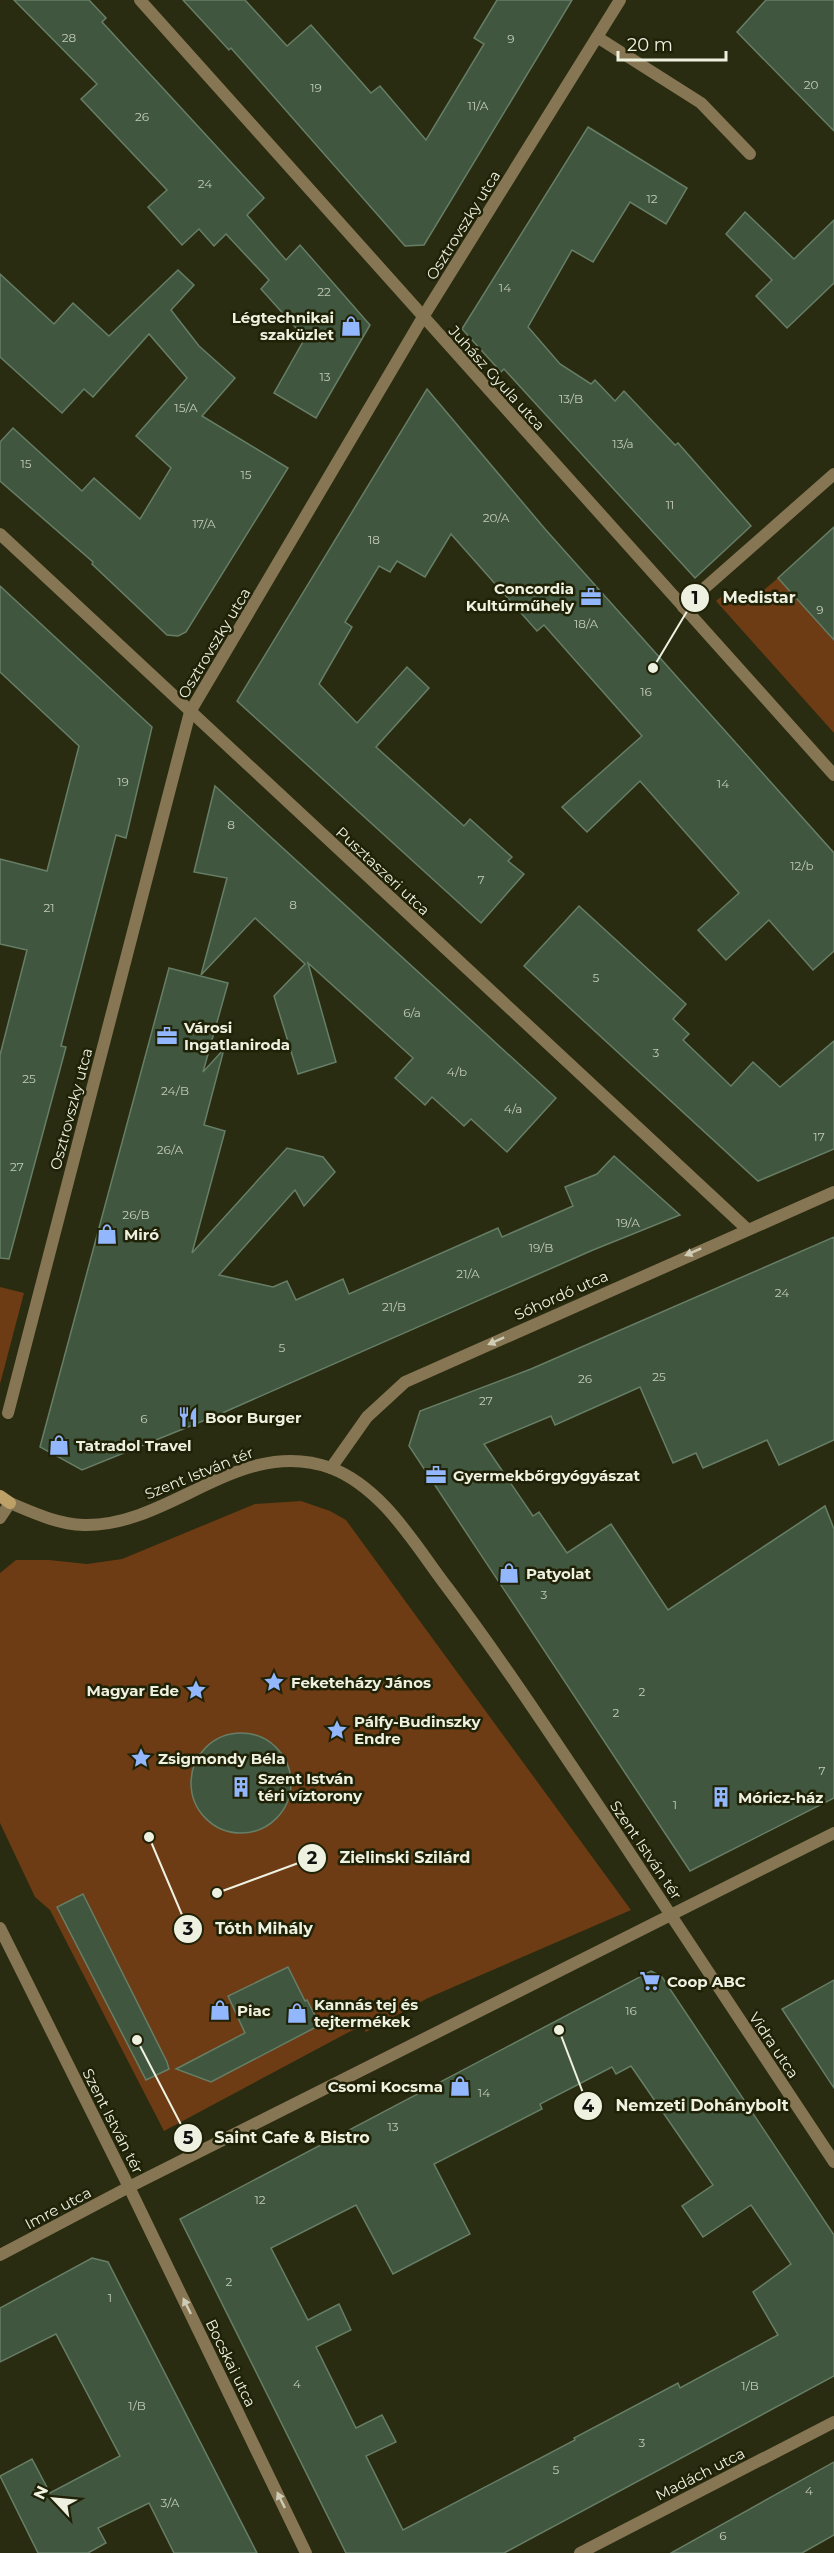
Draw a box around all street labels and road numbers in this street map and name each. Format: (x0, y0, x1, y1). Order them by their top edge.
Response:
street label: Osztrovszky utca (422, 167, 504, 283)
street label: Juhász Gyula utca (444, 321, 549, 435)
street label: Osztrovszky utca (174, 584, 254, 702)
street label: Pusztaszeri utca (332, 823, 434, 919)
street label: Osztrovszky utca (46, 1046, 96, 1172)
street label: Sóhordó utca (511, 1266, 611, 1324)
street label: Szent István tér (142, 1443, 256, 1503)
street label: Szent István tér (606, 1797, 686, 1903)
street label: Vidra utca (745, 2008, 803, 2082)
street label: Szent István tér (78, 2065, 148, 2177)
street label: Imre utca (22, 2183, 94, 2233)
street label: Bocskai utca (202, 2316, 260, 2410)
street label: Madách utca (652, 2443, 748, 2505)

